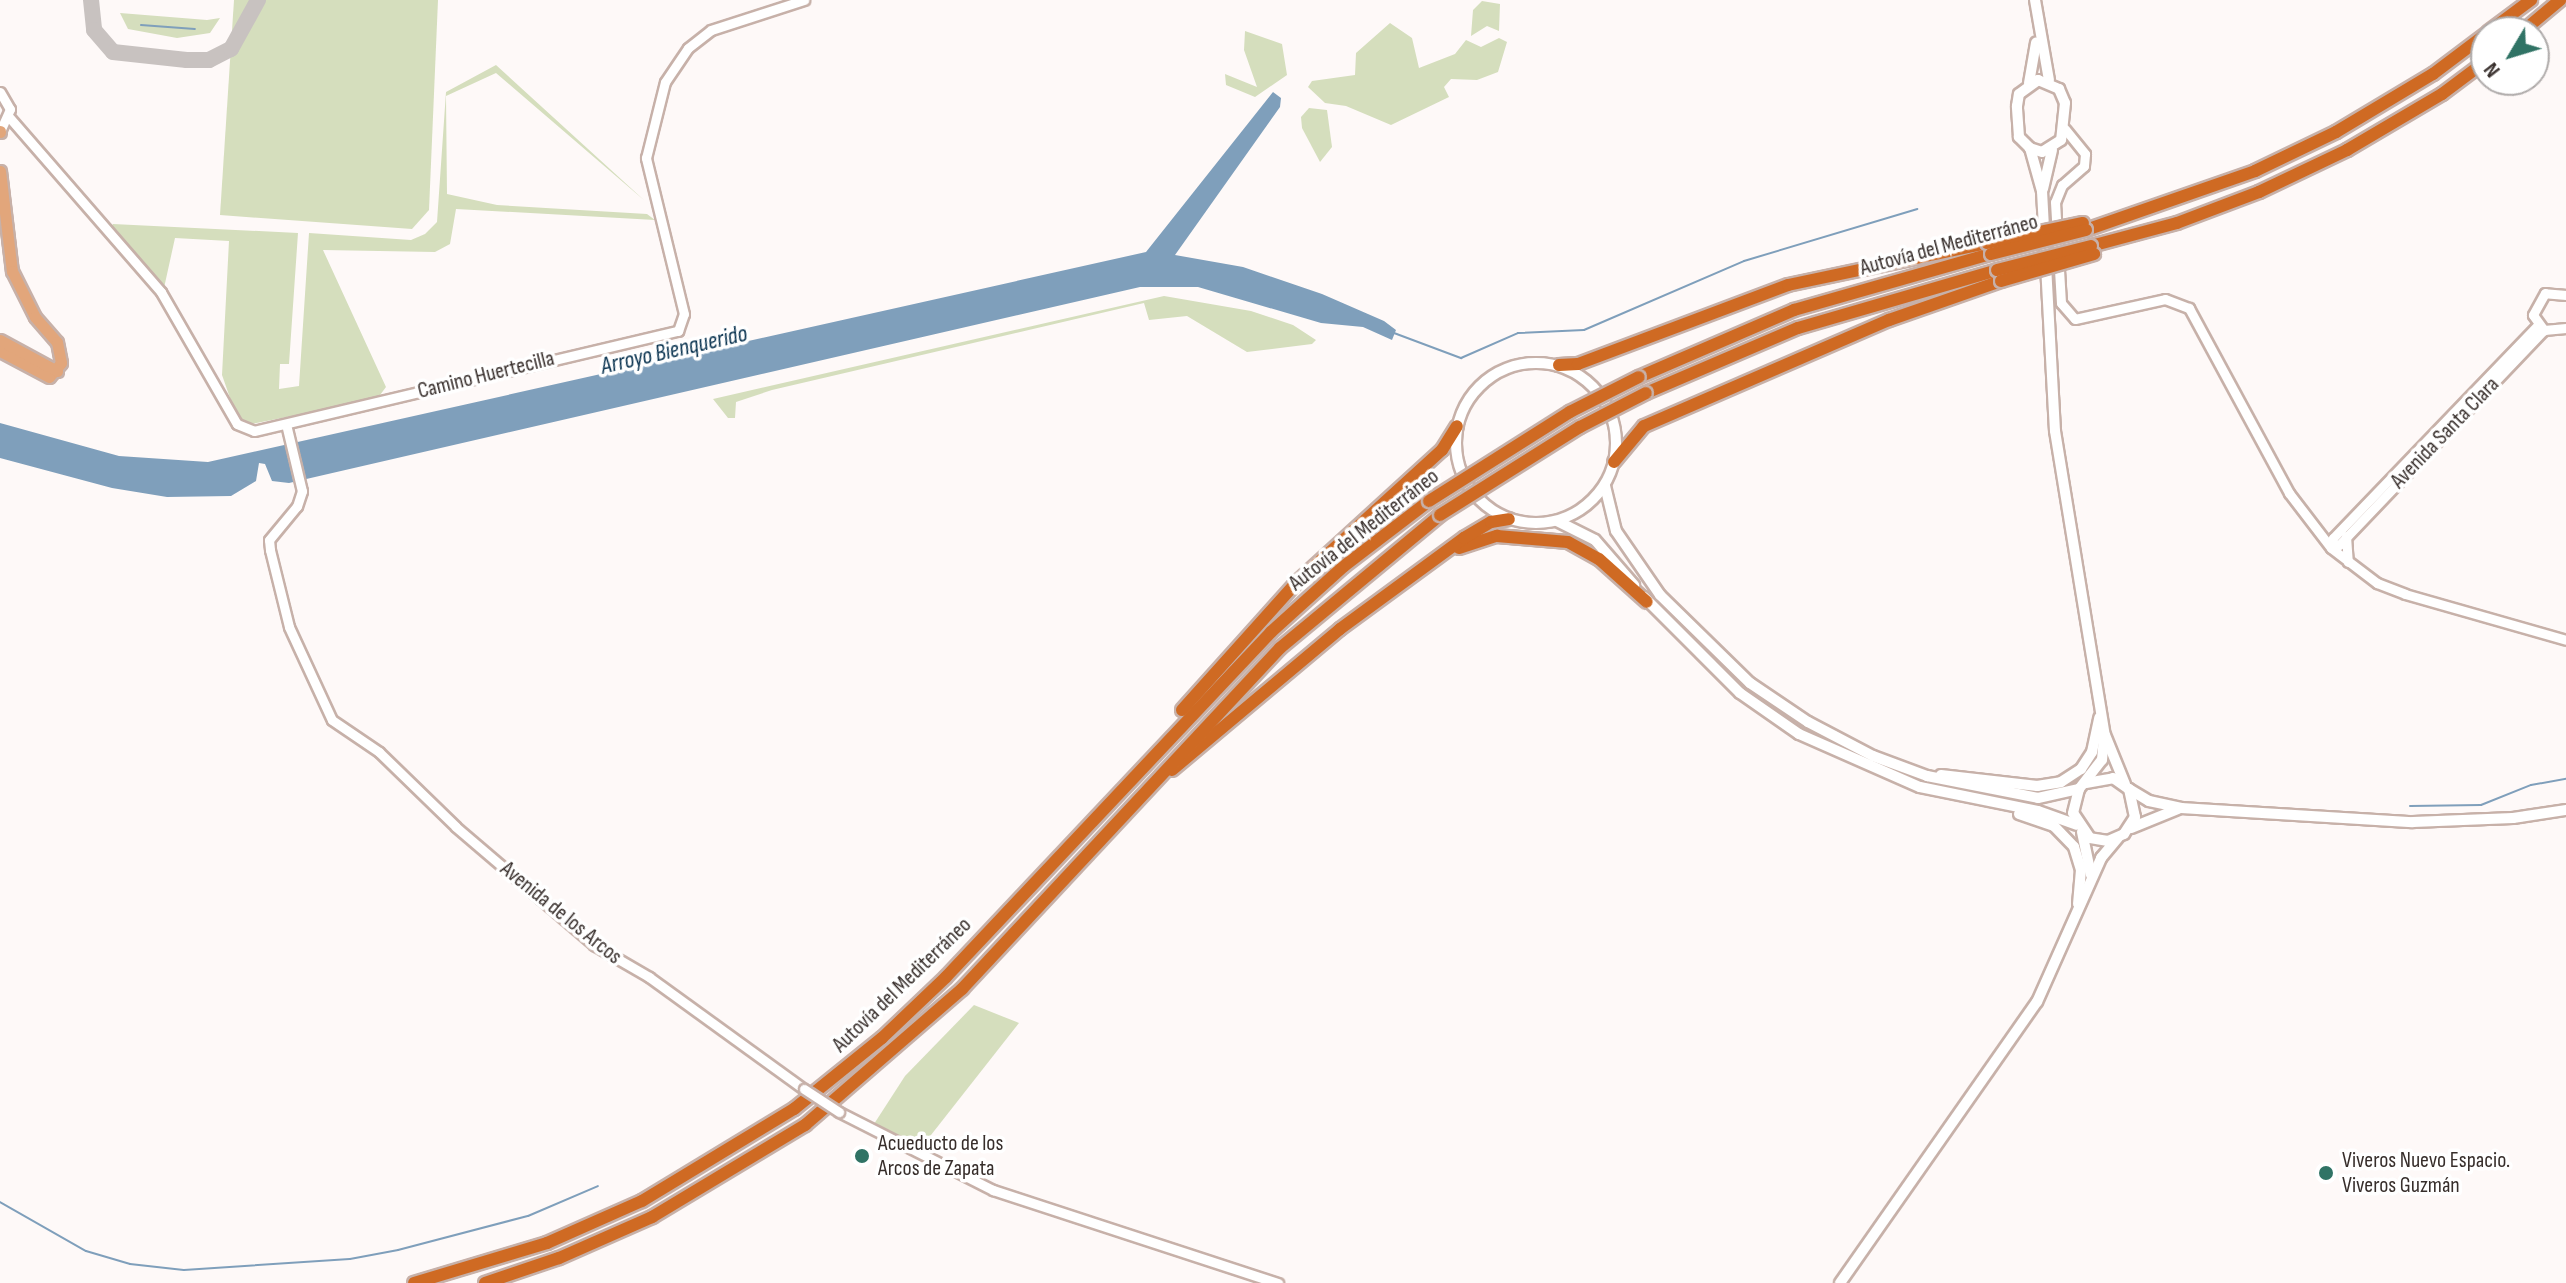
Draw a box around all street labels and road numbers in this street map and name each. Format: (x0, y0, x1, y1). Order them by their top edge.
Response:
street label: Autovía del Mediterráneo (1857, 209, 2041, 281)
street label: Camino Huertecilla (415, 345, 557, 405)
street label: Avenida Santa Clara (2385, 372, 2505, 494)
street label: Autovía del Mediterráneo (1284, 463, 1444, 597)
street label: Avenida de los Arcos (495, 856, 627, 970)
street label: Autovía del Mediterráneo (827, 912, 977, 1058)

